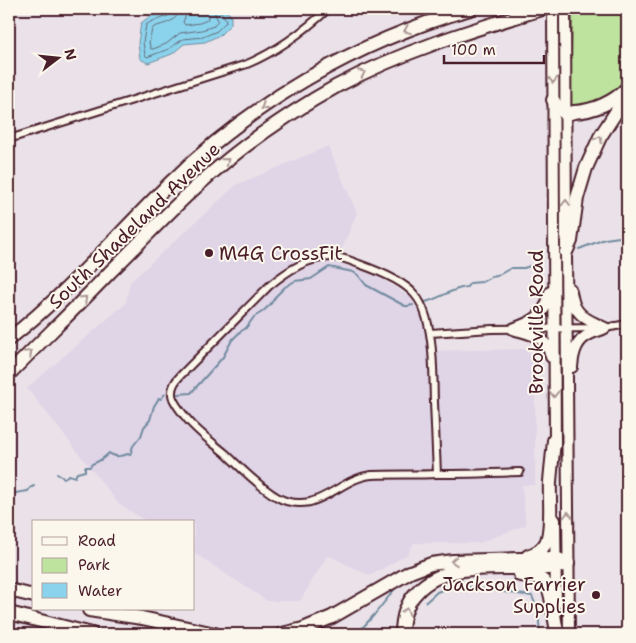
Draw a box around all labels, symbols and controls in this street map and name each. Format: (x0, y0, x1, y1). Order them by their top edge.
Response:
one-way arrow (403, 24, 412, 35)
north arrow (32, 32, 82, 82)
scale bar (444, 32, 544, 64)
text: 100 m (451, 40, 496, 60)
text: N (60, 47, 81, 62)
one-way arrow (357, 69, 366, 79)
one-way arrow (548, 76, 558, 84)
one-way arrow (260, 101, 270, 110)
one-way arrow (593, 135, 603, 144)
street label: South Shadeland Avenue (43, 137, 226, 314)
one-way arrow (220, 159, 229, 167)
one-way arrow (561, 199, 571, 206)
place label: M4G CrossFit (219, 241, 343, 266)
marker: M4G CrossFit (203, 247, 215, 259)
street label: Brookville Road (524, 250, 549, 394)
one-way arrow (79, 295, 88, 304)
one-way arrow (23, 350, 32, 359)
one-way arrow (549, 390, 559, 398)
one-way arrow (563, 511, 573, 518)
legend (32, 520, 195, 610)
text: Road (78, 531, 116, 551)
text: Park (78, 555, 110, 575)
one-way arrow (450, 555, 458, 566)
place label: Jackson Farrier Supplies (442, 572, 586, 619)
text: Water (78, 581, 122, 601)
marker: Jackson Farrier Supplies (590, 589, 602, 601)
one-way arrow (401, 607, 411, 615)

